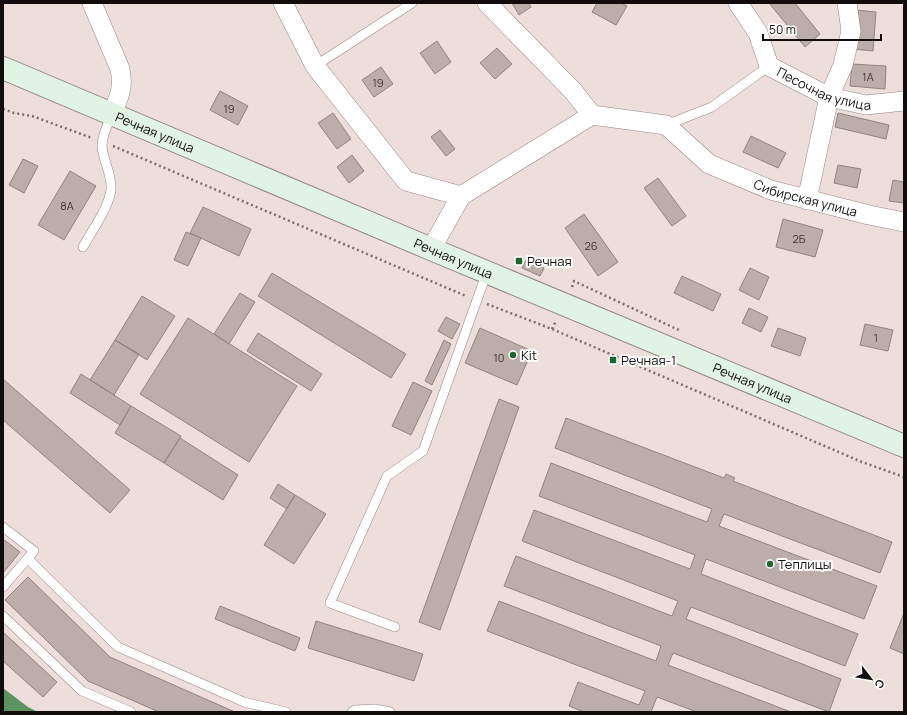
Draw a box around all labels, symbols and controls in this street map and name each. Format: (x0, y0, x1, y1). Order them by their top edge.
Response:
scale bar (763, 16, 881, 42)
text: 50 m (769, 21, 796, 38)
street label: Песочная улица (774, 63, 872, 114)
house number: 1А (862, 69, 874, 84)
house number: 19 (372, 75, 384, 90)
house number: 19 (223, 101, 235, 116)
street label: Речная улица (113, 108, 197, 157)
street label: Сибирская улица (751, 175, 859, 221)
house number: 8А (60, 198, 74, 213)
house number: 2Б (793, 231, 806, 246)
street label: Речная улица (411, 234, 496, 283)
house number: 26 (584, 238, 598, 253)
place label: Речная (527, 252, 572, 270)
marker: Речная (514, 256, 524, 266)
house number: 1 (874, 330, 878, 345)
place label: Kit (521, 346, 537, 364)
house number: 10 (493, 350, 505, 365)
marker: Kit (508, 350, 518, 360)
place label: Речная-1 (621, 351, 676, 369)
marker: Речная-1 (608, 355, 618, 365)
street label: Речная улица (710, 358, 795, 407)
place label: Теплицы (778, 555, 831, 573)
marker: Теплицы (765, 559, 775, 569)
north arrow (851, 659, 891, 699)
text: С (871, 677, 889, 692)

